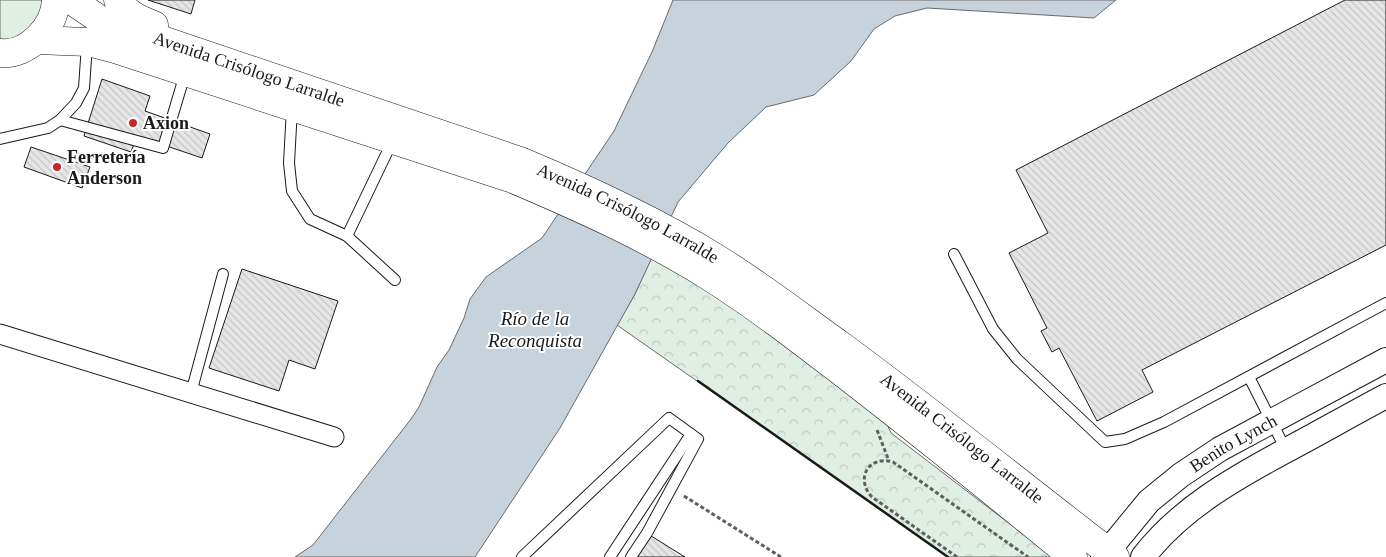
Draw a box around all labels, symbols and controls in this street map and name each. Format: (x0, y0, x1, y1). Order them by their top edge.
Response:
street label: Avenida Crisólogo Larralde (151, 28, 347, 111)
place label: Axion (143, 113, 189, 133)
marker: Axion (127, 117, 139, 129)
place label: Ferretería Anderson (67, 147, 146, 188)
street label: Avenida Crisólogo Larralde (534, 159, 722, 267)
marker: Ferretería Anderson (51, 161, 63, 173)
water label: Río de la Reconquista (487, 308, 582, 351)
street label: Avenida Crisólogo Larralde (877, 369, 1047, 508)
street label: Benito Lynch (1186, 410, 1280, 476)

